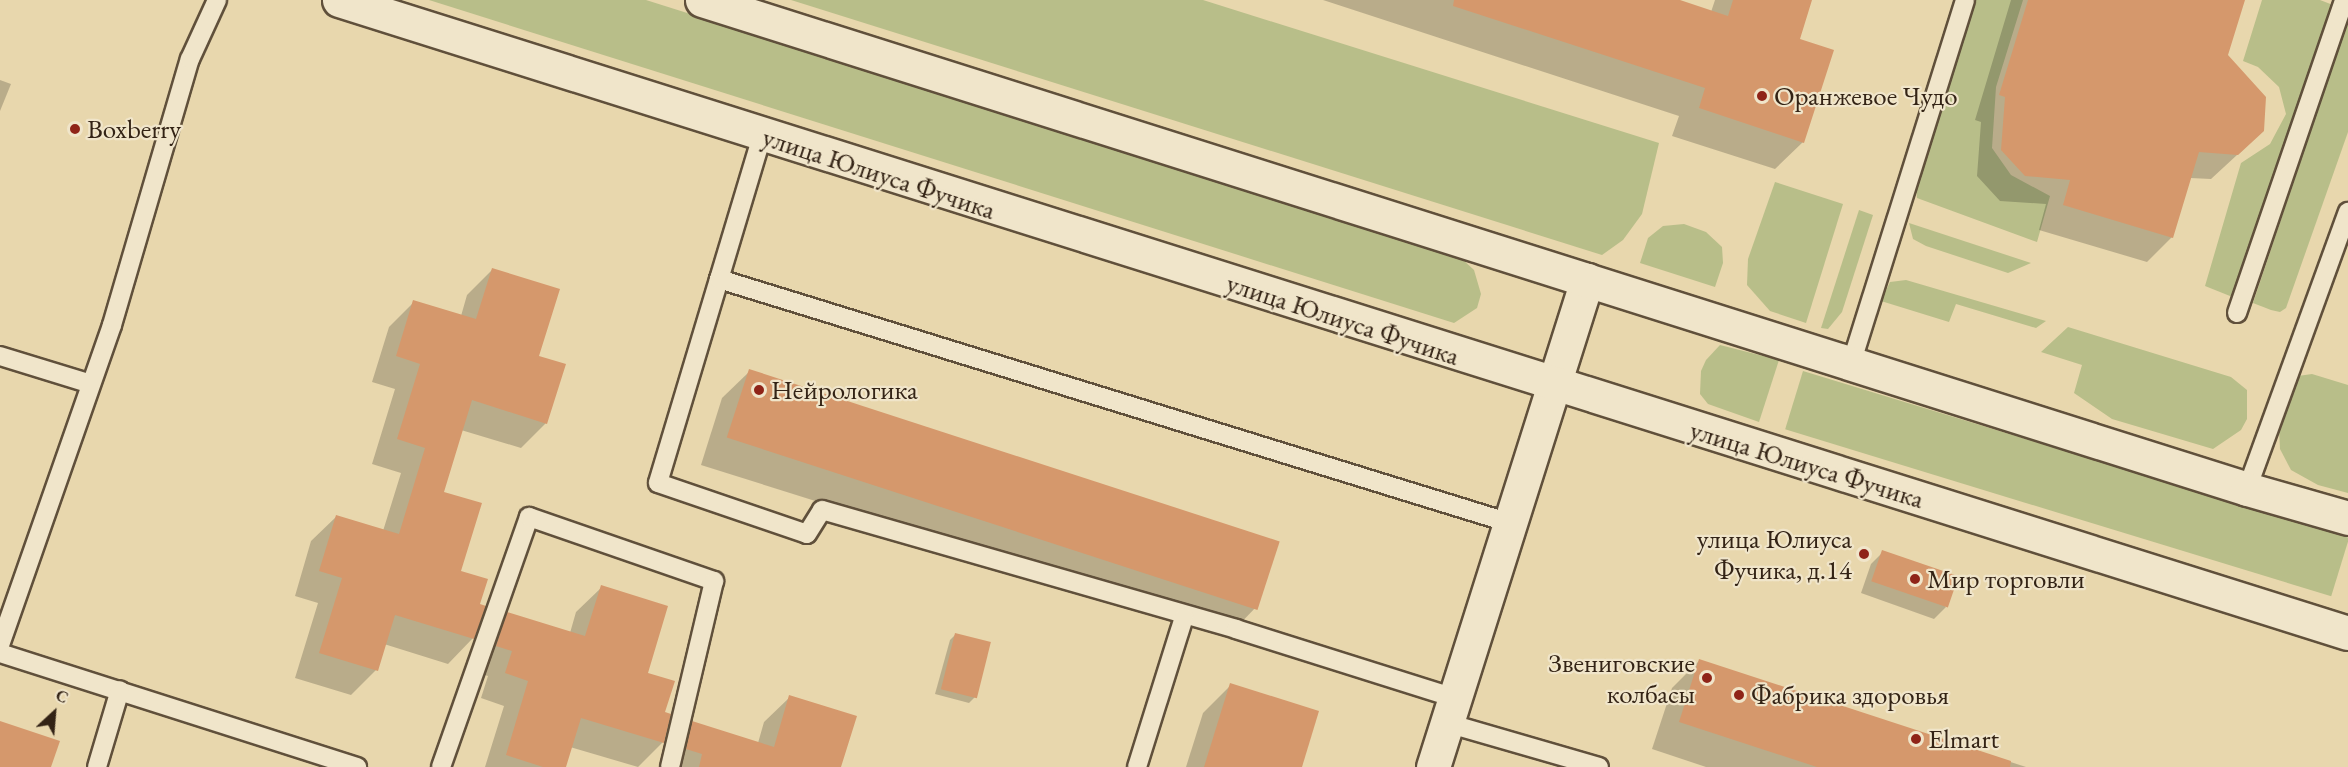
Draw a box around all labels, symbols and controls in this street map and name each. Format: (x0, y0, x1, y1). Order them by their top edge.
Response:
place label: Оранжевое Чудо (1774, 80, 1958, 112)
marker: Оранжевое Чудо (1755, 89, 1769, 103)
place label: Boxberry (87, 113, 181, 145)
street label: улица Юлиуса Фучика (759, 120, 999, 226)
marker: Boxberry (68, 122, 82, 136)
street label: улица Юлиуса Фучика (1223, 266, 1463, 372)
place label: Нейрологика (771, 374, 918, 406)
marker: Нейрологика (752, 383, 766, 397)
street label: улица Юлиуса Фучика (1686, 413, 1928, 515)
place label: улица Юлиуса Фучика, д.14 (1697, 522, 1852, 585)
marker: улица Юлиуса Фучика, д.14 (1857, 547, 1871, 561)
place label: Мир торговли (1927, 563, 2085, 595)
marker: Мир торговли (1908, 572, 1922, 586)
place label: Звениговские колбасы (1548, 646, 1695, 709)
marker: Звениговские колбасы (1700, 671, 1714, 685)
place label: Фабрика здоровья (1751, 679, 1949, 711)
north arrow (24, 683, 84, 743)
text: С (52, 684, 72, 708)
marker: Фабрика здоровья (1732, 688, 1746, 702)
place label: Elmart (1928, 723, 1999, 755)
marker: Elmart (1909, 732, 1923, 746)

